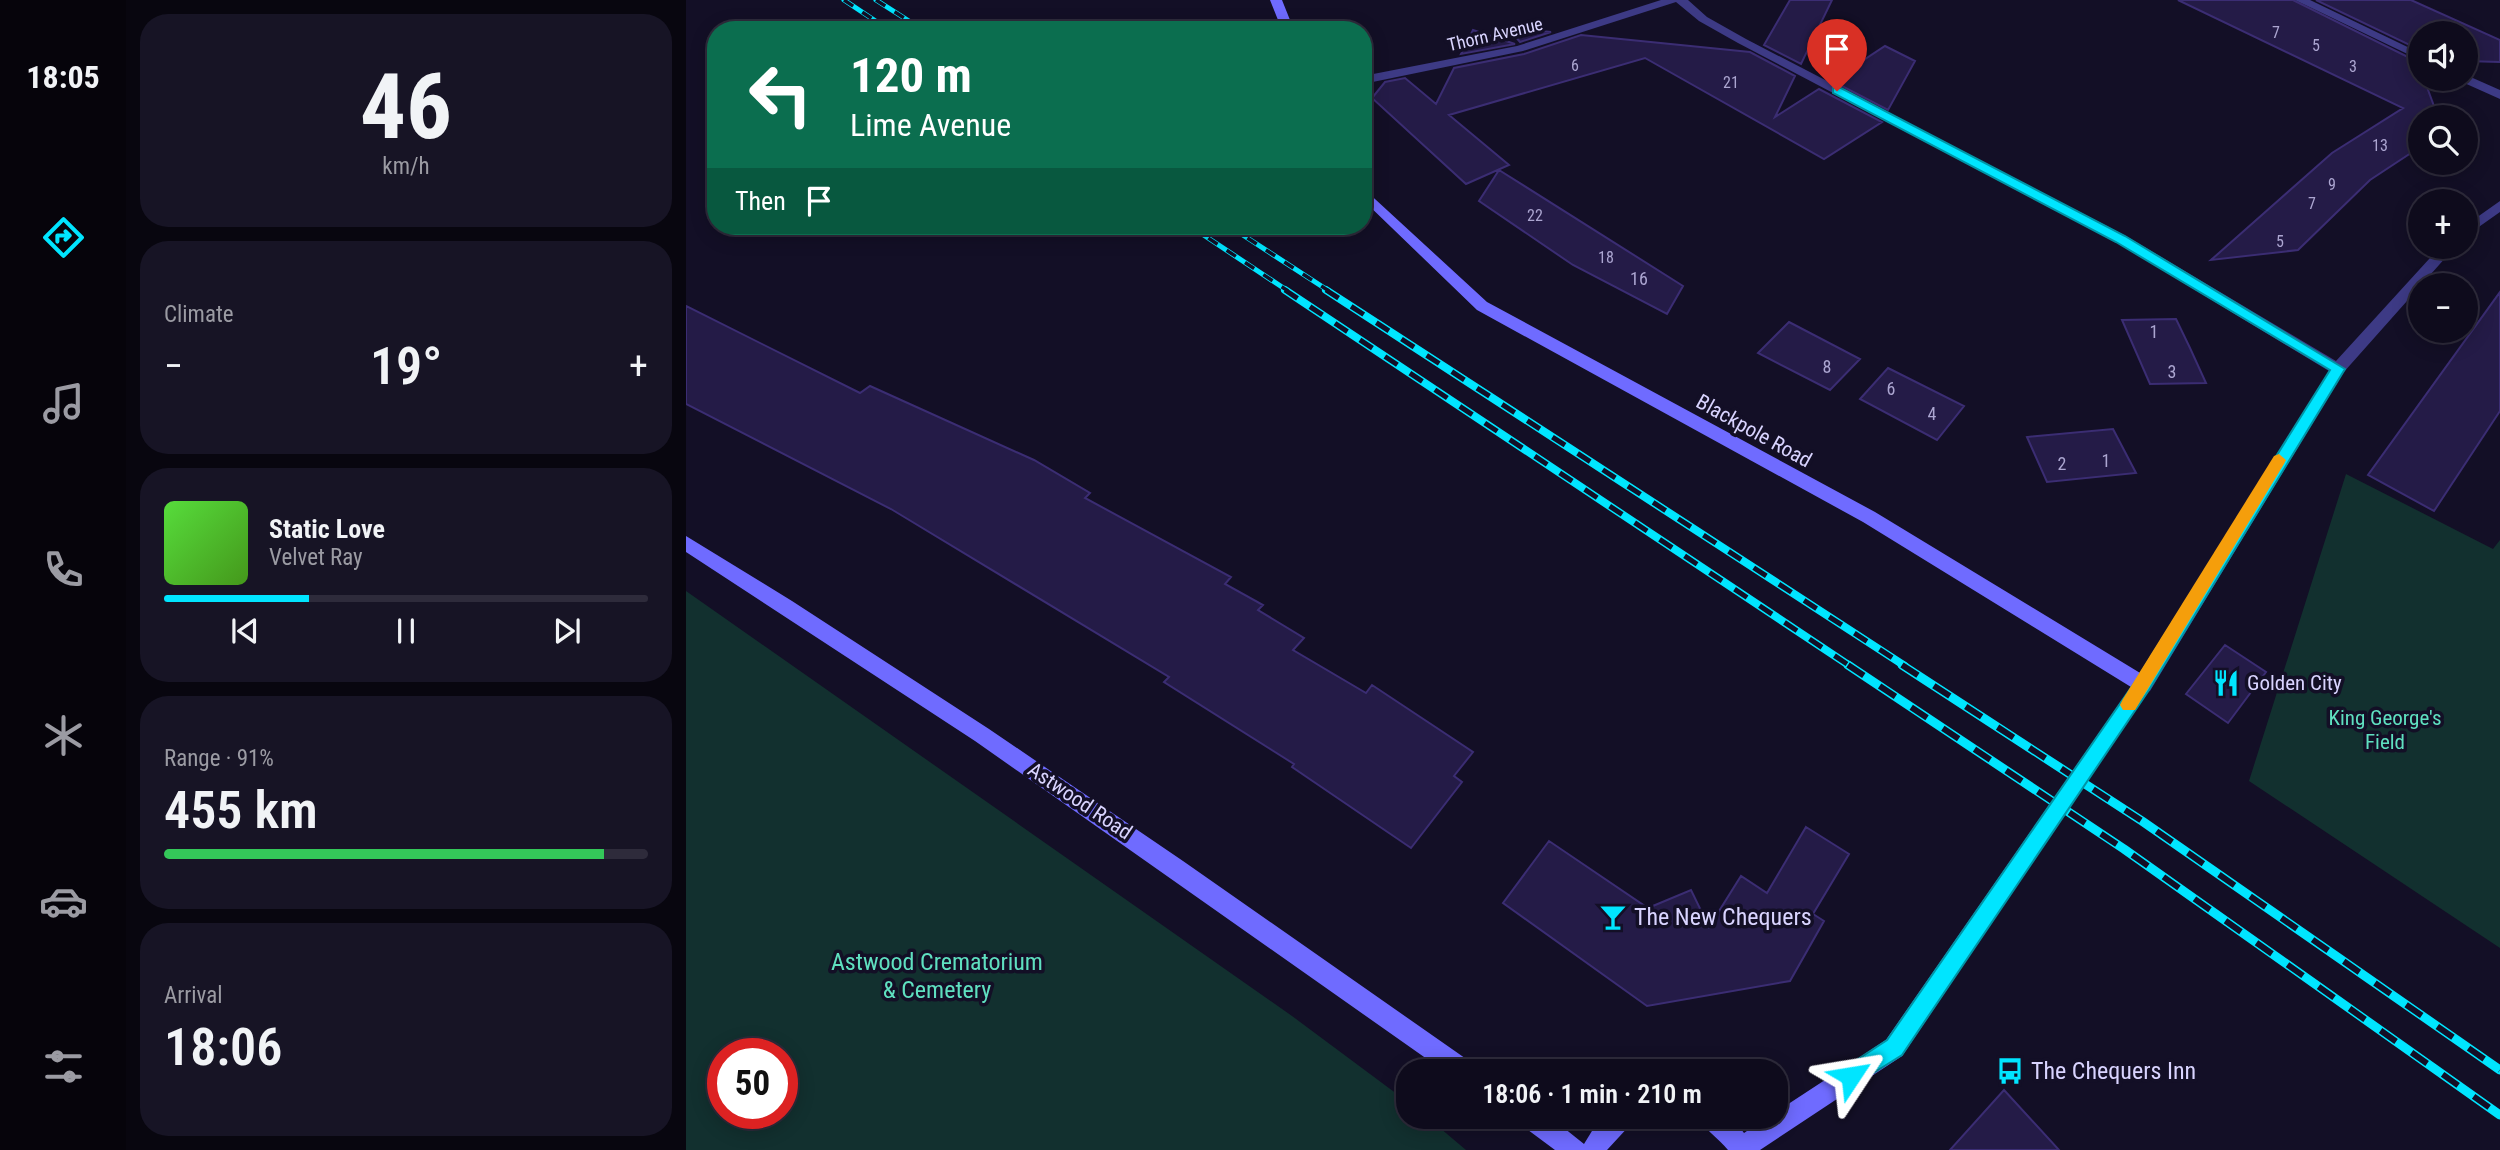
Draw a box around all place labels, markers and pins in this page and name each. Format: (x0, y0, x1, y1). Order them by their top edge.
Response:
pin (1807, 19, 1867, 91)
restaurant icon: Golden City (2211, 668, 2241, 698)
place label: Golden City (2247, 671, 2342, 695)
bar icon: The New Chequers (1598, 902, 1628, 932)
place label: The New Chequers (1634, 903, 1812, 931)
bus stop icon: The Chequers Inn (1995, 1056, 2025, 1086)
place label: The Chequers Inn (2031, 1057, 2196, 1085)

